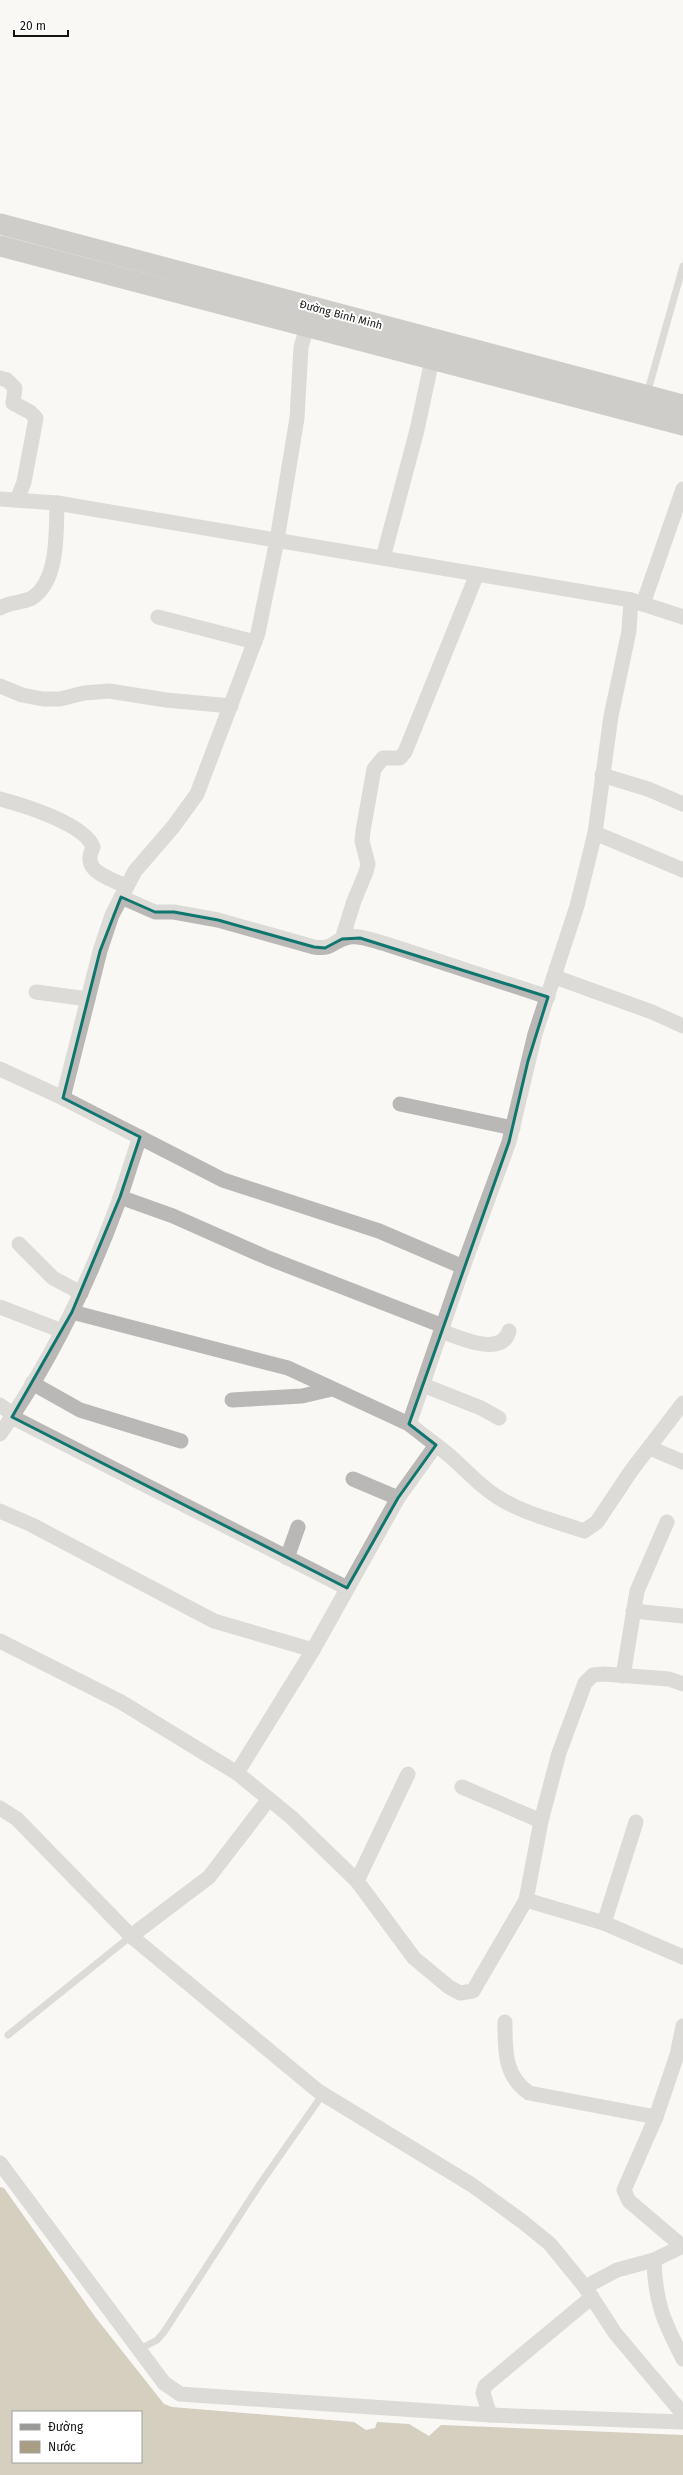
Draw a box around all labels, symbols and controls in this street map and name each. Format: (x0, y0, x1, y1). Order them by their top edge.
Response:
scale bar (14, 12, 68, 38)
text: 20 m (20, 19, 46, 33)
street label: Đường Binh Minh (298, 298, 384, 332)
legend (12, 2411, 142, 2463)
text: Đường (48, 2420, 84, 2434)
text: Nước (48, 2440, 76, 2454)

